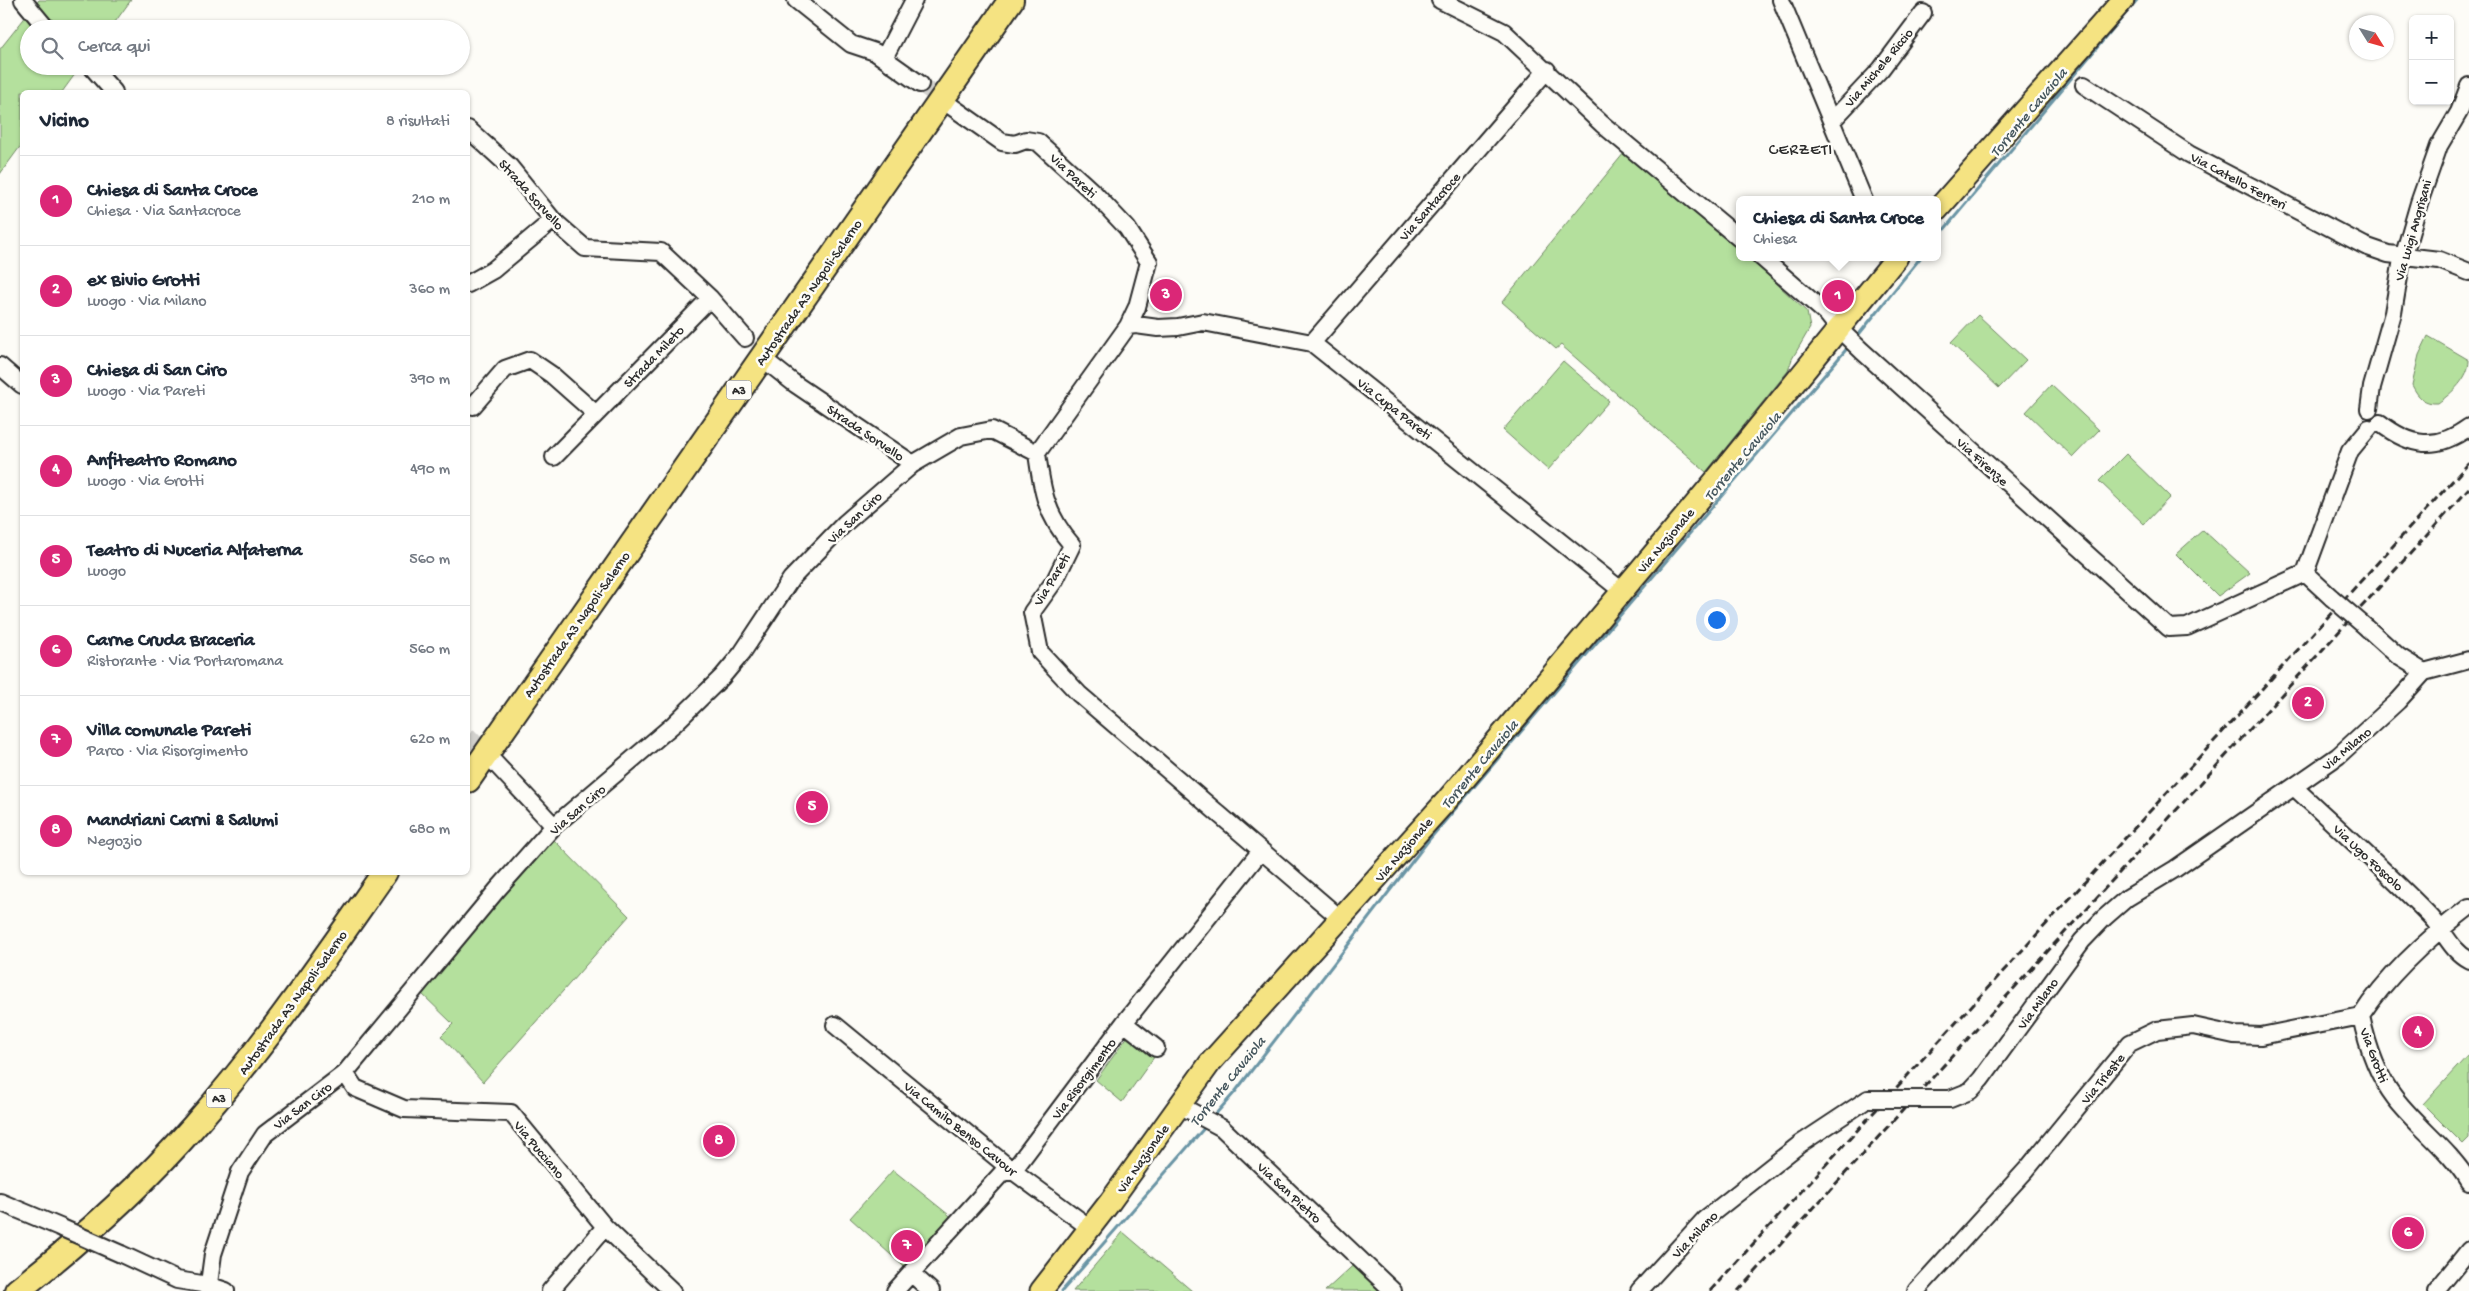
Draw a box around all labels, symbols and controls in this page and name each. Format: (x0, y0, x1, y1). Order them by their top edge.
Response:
north arrow (2349, 15, 2394, 60)
map controls (2409, 15, 2454, 105)
button: + (2409, 15, 2454, 60)
search box (20, 20, 470, 75)
street label: Via Michele Riccio (1841, 26, 1918, 112)
icon: search (38, 34, 66, 62)
text: Cerca qui (78, 36, 151, 59)
button: − (2409, 60, 2454, 105)
water label: Torrente Cavaiola (1987, 64, 2073, 161)
text: Vicino (40, 110, 89, 135)
text: 8 risultati (386, 113, 450, 132)
district label: CERZETI (1769, 142, 1833, 161)
street label: Via Catello Ferreri (2186, 149, 2289, 215)
street label: Via Pareti (1044, 150, 1099, 203)
street label: Strada Sorvello (494, 157, 566, 235)
street label: Via Santacroce (1396, 169, 1466, 246)
street label: Via Luigi Angrisani (2392, 178, 2437, 284)
text: Chiesa di Santa Croce (87, 180, 258, 203)
text: 1 (53, 191, 59, 210)
text: 210 m (411, 191, 450, 210)
popup (1736, 196, 1941, 261)
text: Chiesa · Via Santacroce (87, 203, 241, 222)
text: Chiesa di Santa Croce (1753, 208, 1924, 231)
street label: Autostrada A3 Napoli-Salerno (753, 217, 867, 370)
text: Chiesa (1753, 231, 1797, 250)
text: ex Bivio Grotti (87, 270, 200, 293)
pin: 3 (1150, 276, 1182, 314)
pin: 1 (1822, 277, 1854, 315)
text: 2 (52, 281, 60, 300)
text: 360 m (409, 281, 450, 300)
text: Luogo · Via Milano (87, 293, 207, 312)
street label: Strada Mileto (621, 323, 689, 393)
text: Chiesa di San Ciro (87, 360, 227, 383)
text: 3 (52, 371, 60, 390)
text: 390 m (409, 371, 450, 390)
street label: Via Cupa Pareti (1352, 375, 1434, 445)
road number: A3 (726, 380, 752, 400)
text: Luogo · Via Pareti (87, 383, 205, 402)
street label: Strada Sorvello (823, 402, 907, 466)
water label: Torrente Cavaiola (1701, 408, 1787, 505)
street label: Via Firenze (1951, 434, 2011, 491)
text: Anfiteatro Romano (87, 450, 237, 473)
text: 4 (52, 461, 60, 480)
text: 490 m (410, 461, 450, 480)
text: Luogo · Via Grotti (87, 473, 204, 492)
street label: Via San Ciro (824, 489, 887, 549)
street label: Via Nazionale (1634, 505, 1700, 578)
text: Teatro di Nuceria Alfaterna (87, 540, 302, 563)
street label: Autostrada A3 Napoli-Salerno (521, 549, 635, 702)
text: 5 (52, 551, 60, 570)
text: 560 m (409, 551, 450, 570)
street label: Via Pareti (1030, 551, 1075, 611)
text: Luogo (87, 563, 126, 582)
your location (1704, 607, 1730, 633)
text: Carne Cruda Braceria (87, 630, 255, 653)
text: 6 (52, 641, 60, 660)
text: 560 m (409, 641, 450, 660)
text: Ristorante · Via Portaromana (87, 653, 283, 672)
pin: 2 (2292, 684, 2324, 722)
water label: Torrente Cavaiola (1438, 716, 1524, 813)
text: Villa comunale Pareti (87, 720, 251, 743)
street label: Via Milano (2319, 724, 2376, 776)
text: 7 (52, 731, 60, 750)
text: 620 m (410, 731, 450, 750)
text: Parco · Via Risorgimento (87, 743, 248, 762)
street label: Via San Ciro (546, 782, 610, 841)
pin: 5 (796, 788, 828, 826)
text: Mandriani Carni & Salumi (87, 810, 278, 833)
street label: Via Nazionale (1372, 814, 1438, 887)
text: 8 (52, 821, 60, 840)
text: 680 m (409, 821, 450, 840)
street label: Via Ugo Foscolo (2328, 821, 2406, 896)
text: Negozio (87, 833, 142, 852)
street label: Autostrada A3 Napoli-Salerno (236, 928, 352, 1079)
street label: Via Milano (2014, 975, 2063, 1034)
pin: 4 (2402, 1013, 2434, 1051)
street label: Via Grotti (2354, 1025, 2391, 1086)
water label: Torrente Cavaiola (1187, 1032, 1271, 1131)
street label: Via Risorgimento (1048, 1035, 1121, 1124)
street label: Via Trieste (2078, 1050, 2130, 1109)
street label: Via Camilo Benso Cavour (899, 1078, 1020, 1182)
street label: Via San Ciro (270, 1079, 336, 1135)
road number: A3 (206, 1088, 232, 1108)
street label: Via Pucciano (508, 1117, 567, 1183)
street label: Via Nazionale (1114, 1121, 1174, 1198)
pin: 8 (703, 1122, 735, 1160)
street label: Via San Pietro (1252, 1159, 1324, 1228)
street label: Via Milano (1668, 1208, 1723, 1264)
pin: 6 (2392, 1214, 2424, 1252)
pin: 7 (891, 1227, 923, 1265)

